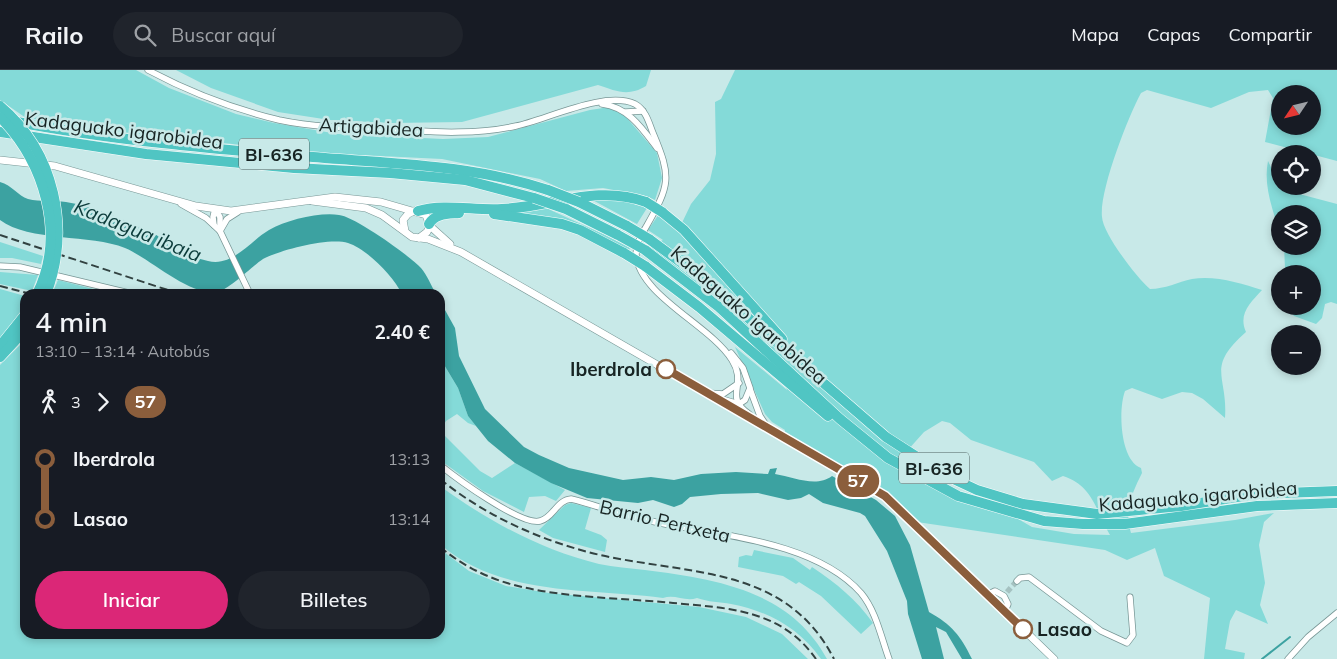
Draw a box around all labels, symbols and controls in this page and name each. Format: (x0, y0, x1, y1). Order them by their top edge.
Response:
search box (113, 12, 463, 57)
text: Railo (25, 20, 83, 50)
icon: search (131, 21, 159, 49)
text: Buscar aquí (171, 23, 276, 47)
text: Mapa (1071, 23, 1119, 46)
text: Capas (1147, 23, 1201, 46)
text: Compartir (1229, 23, 1312, 46)
north arrow (1271, 85, 1321, 135)
map controls (1271, 85, 1321, 375)
street label: Kadaguako igarobidea (24, 106, 224, 154)
street label: Artigabidea (318, 112, 424, 142)
road number: BI-636 (239, 138, 309, 170)
button: locate (1271, 145, 1321, 195)
water label: Kadagua ibaia (71, 193, 205, 267)
button: layers (1271, 205, 1321, 255)
street label: Kadaguako igarobidea (666, 241, 832, 389)
button: + (1271, 265, 1321, 315)
text: 4 min (35, 304, 108, 339)
text: 2.40 € (374, 320, 430, 344)
button: − (1271, 325, 1321, 375)
text: 13:10 – 13:14 · Autobús (35, 341, 210, 361)
place label: Iberdrola (570, 357, 652, 381)
marker: Iberdrola (656, 359, 676, 379)
icon: walk (35, 388, 63, 416)
icon: forward (89, 388, 117, 416)
text: 57 (135, 390, 156, 413)
text: 3 (71, 392, 81, 412)
text: Iberdrola (73, 447, 155, 471)
text: 13:13 (388, 449, 430, 469)
road number: BI-636 (899, 452, 969, 483)
line badge: 57 (836, 465, 880, 497)
text: 57 (847, 469, 869, 492)
street label: Kadaguako igarobidea (1098, 475, 1298, 517)
street label: Barrio Pertxeta (597, 494, 733, 548)
text: Lasao (73, 507, 128, 531)
text: 13:14 (388, 509, 430, 529)
button: Iniciar (35, 571, 228, 629)
button: Billetes (238, 571, 430, 629)
place label: Lasao (1037, 617, 1092, 641)
marker: Lasao (1013, 619, 1033, 639)

